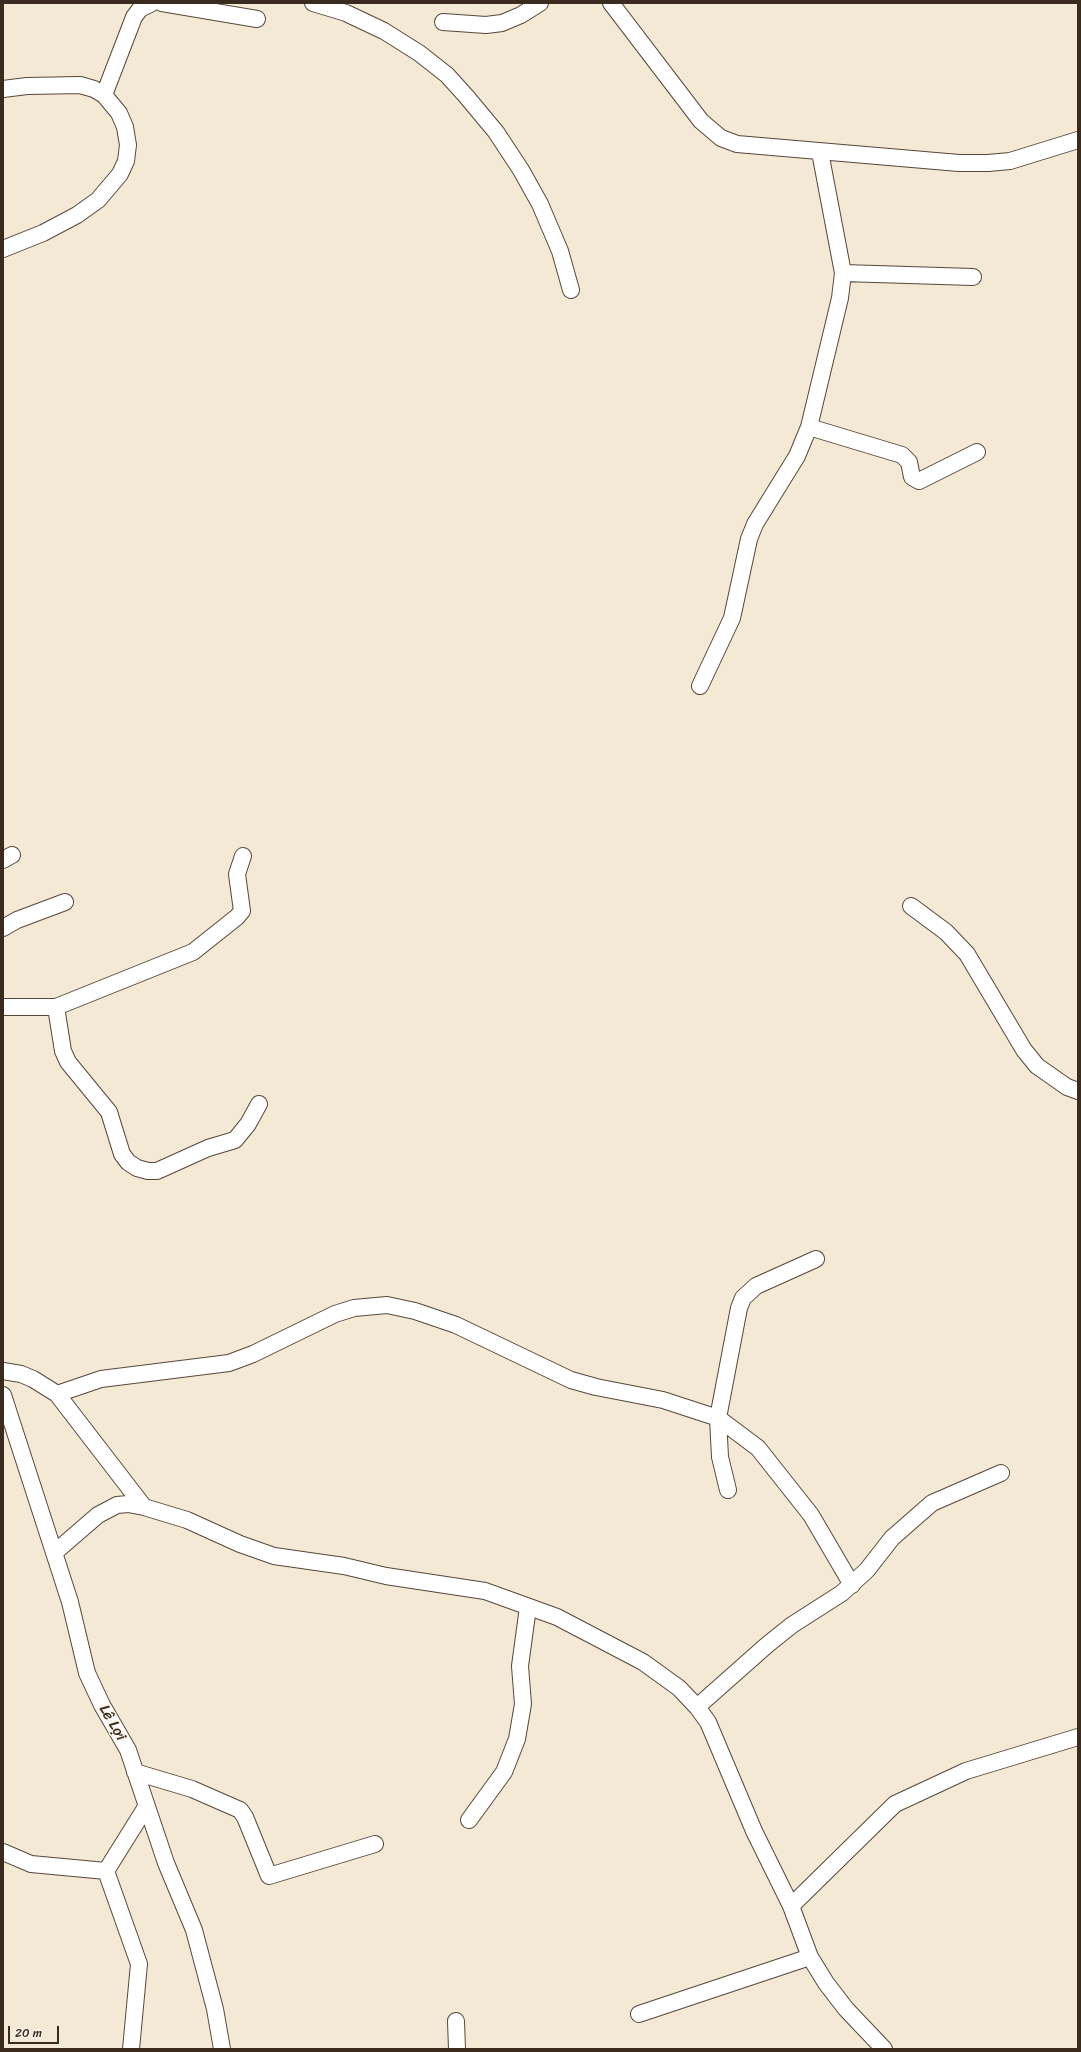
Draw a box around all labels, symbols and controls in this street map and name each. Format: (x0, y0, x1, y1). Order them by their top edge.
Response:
street label: Lê Lợi (95, 1702, 129, 1744)
scale bar (10, 2018, 61, 2044)
text: 20 m (15, 2022, 42, 2044)

